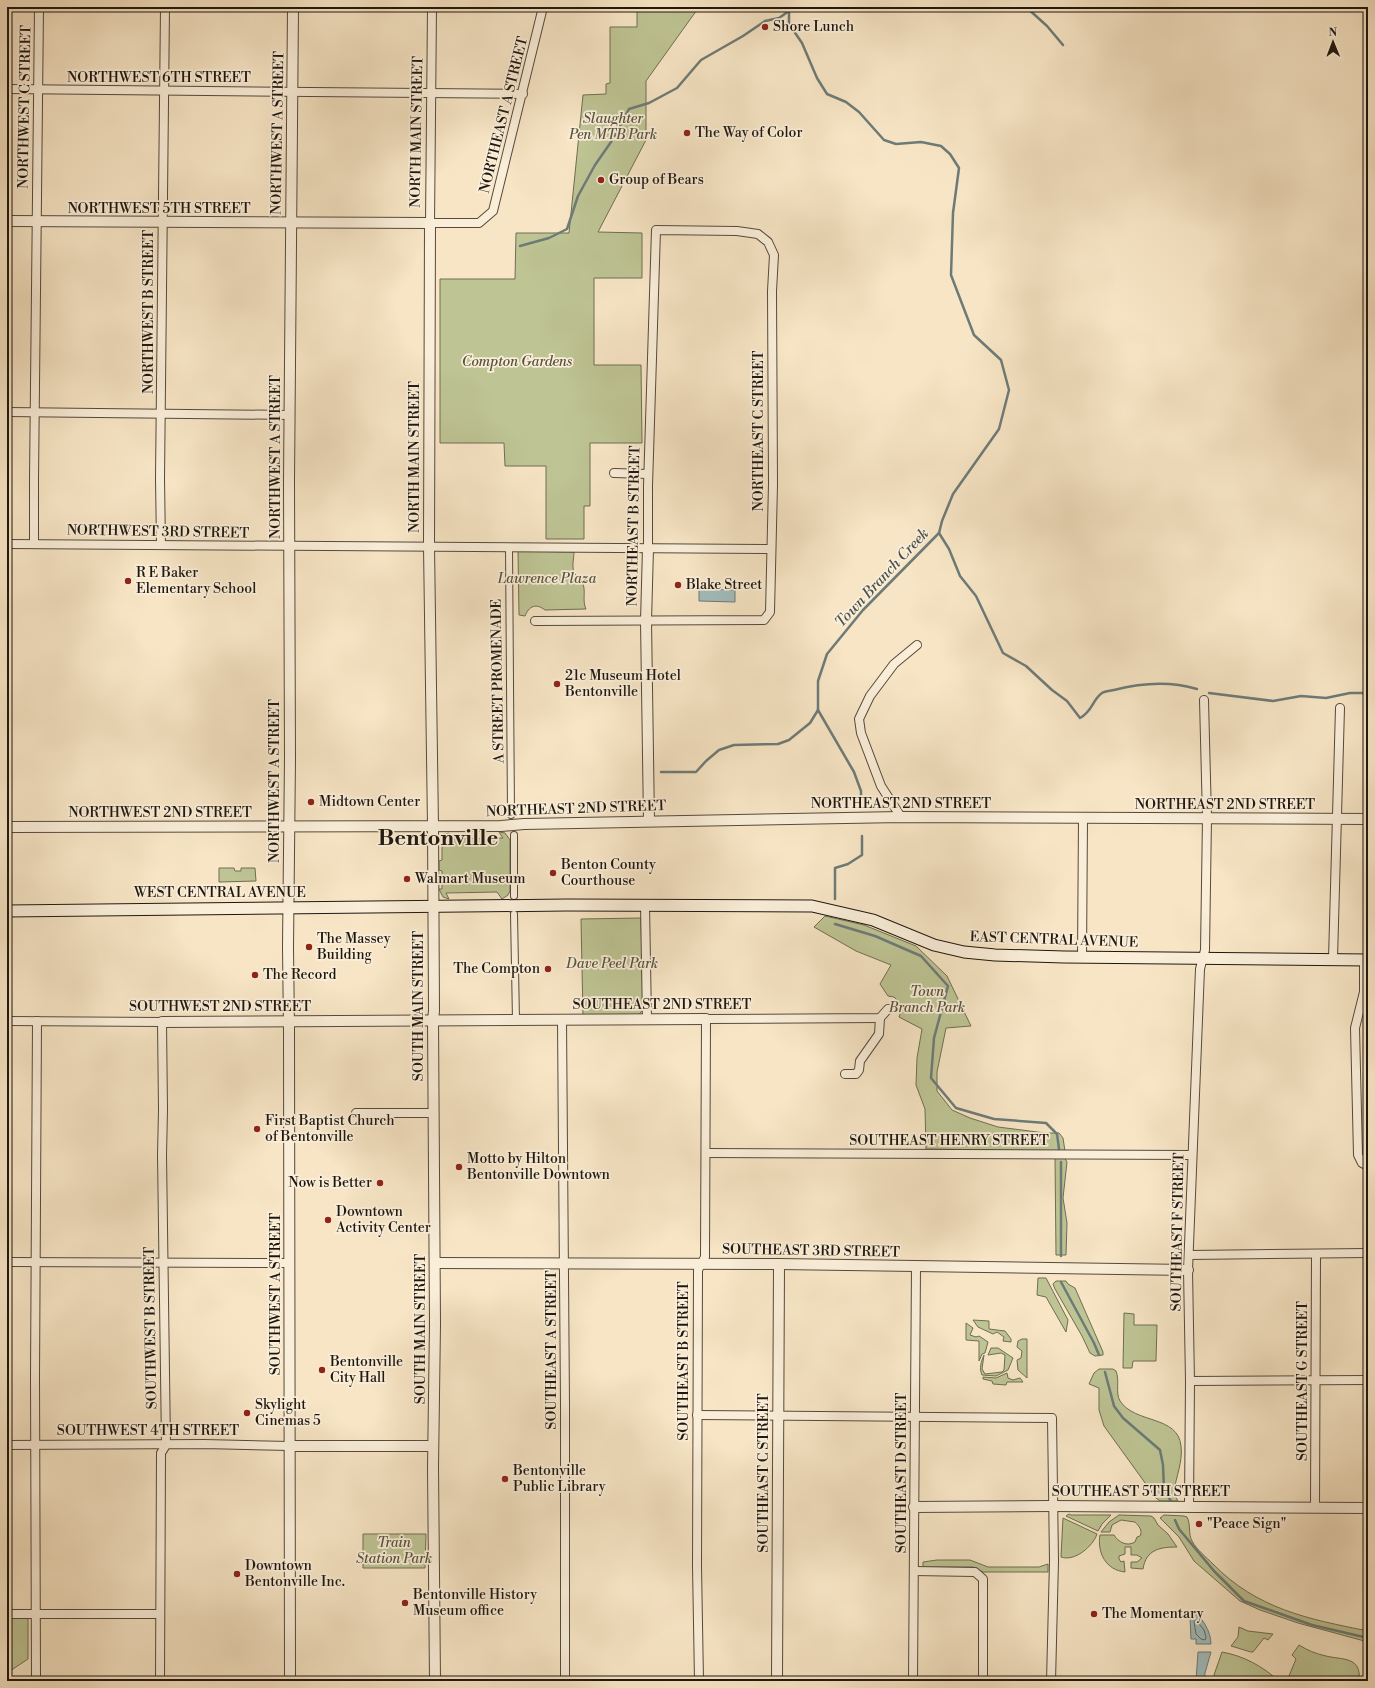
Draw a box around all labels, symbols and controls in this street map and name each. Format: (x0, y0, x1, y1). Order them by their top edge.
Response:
place label: Shore Lunch (773, 18, 855, 36)
marker: Shore Lunch (760, 22, 770, 32)
north arrow (1313, 22, 1353, 62)
street label: NORTHWEST C STREET (15, 25, 35, 189)
text: N (1328, 26, 1338, 40)
street label: NORTHEAST A STREET (476, 35, 532, 195)
street label: NORTHWEST A STREET (268, 51, 288, 215)
street label: NORTH MAIN STREET (407, 56, 427, 208)
street label: NORTHWEST 6TH STREET (67, 69, 251, 87)
park label: Slaughter Pen MTB Park (568, 110, 657, 144)
place label: The Way of Color (695, 124, 803, 142)
marker: The Way of Color (682, 128, 692, 138)
place label: Group of Bears (609, 171, 704, 189)
marker: Group of Bears (596, 175, 606, 185)
street label: NORTHWEST 5TH STREET (67, 200, 251, 218)
street label: NORTHWEST B STREET (140, 230, 158, 394)
street label: NORTHEAST C STREET (750, 350, 768, 511)
park label: Compton Gardens (462, 353, 572, 371)
street label: NORTHWEST A STREET (267, 375, 285, 539)
street label: NORTH MAIN STREET (406, 381, 424, 533)
street label: NORTHEAST B STREET (624, 445, 644, 607)
street label: NORTHWEST 3RD STREET (67, 521, 250, 543)
water label: Town Branch Creek (831, 524, 933, 632)
place label: R E Baker Elementary School (136, 564, 256, 598)
park label: Lawrence Plaza (497, 570, 596, 588)
marker: R E Baker Elementary School (123, 576, 133, 586)
place label: Blake Street (685, 576, 762, 594)
marker: Blake Street (673, 580, 683, 590)
street label: A STREET PROMENADE (488, 599, 508, 764)
place label: 21c Museum Hotel Bentonville (564, 667, 681, 701)
marker: 21c Museum Hotel Bentonville (552, 679, 562, 689)
street label: NORTHWEST A STREET (266, 699, 284, 863)
place label: Midtown Center (319, 793, 420, 811)
street label: NORTHEAST 2ND STREET (811, 795, 991, 813)
street label: NORTHEAST 2ND STREET (1135, 796, 1315, 814)
marker: Midtown Center (306, 797, 316, 807)
street label: NORTHEAST 2ND STREET (486, 797, 667, 821)
street label: NORTHWEST 2ND STREET (68, 804, 252, 822)
district label: Bentonville (378, 825, 498, 852)
place label: Benton County Courthouse (560, 856, 656, 890)
marker: Benton County Courthouse (548, 868, 558, 878)
place label: Walmart Museum (414, 870, 525, 888)
marker: Walmart Museum (402, 874, 412, 884)
street label: WEST CENTRAL AVENUE (133, 884, 306, 902)
street label: EAST CENTRAL AVENUE (969, 928, 1139, 952)
place label: The Massey Building (316, 930, 391, 964)
street label: SOUTH MAIN STREET (410, 931, 428, 1081)
marker: The Massey Building (304, 942, 314, 952)
park label: Dave Peel Park (565, 955, 658, 973)
place label: The Compton (453, 960, 541, 978)
marker: The Compton (543, 964, 553, 974)
place label: The Record (263, 966, 336, 984)
marker: The Record (250, 970, 260, 980)
park label: Town Branch Park (888, 983, 965, 1017)
street label: SOUTHEAST 2ND STREET (573, 996, 752, 1014)
street label: SOUTHWEST 2ND STREET (129, 998, 311, 1016)
place label: First Baptist Church of Bentonville (265, 1112, 395, 1146)
marker: First Baptist Church of Bentonville (252, 1124, 262, 1134)
street label: SOUTHEAST HENRY STREET (849, 1132, 1049, 1150)
place label: Motto by Hilton Bentonville Downtown (466, 1150, 610, 1184)
street label: SOUTHEAST F STREET (1168, 1152, 1188, 1312)
marker: Motto by Hilton Bentonville Downtown (454, 1162, 464, 1172)
place label: Now is Better (288, 1174, 372, 1192)
marker: Now is Better (375, 1178, 385, 1188)
place label: Downtown Activity Center (335, 1203, 431, 1237)
street label: SOUTHWEST A STREET (267, 1213, 285, 1375)
marker: Downtown Activity Center (323, 1215, 333, 1225)
street label: SOUTHEAST 3RD STREET (722, 1240, 900, 1262)
street label: SOUTHWEST B STREET (141, 1246, 161, 1409)
street label: SOUTH MAIN STREET (412, 1254, 430, 1404)
street label: SOUTHEAST A STREET (543, 1270, 561, 1430)
street label: SOUTHEAST B STREET (675, 1281, 693, 1441)
street label: SOUTHEAST G STREET (1294, 1301, 1312, 1461)
place label: Bentonville City Hall (329, 1353, 403, 1387)
marker: Bentonville City Hall (317, 1365, 327, 1375)
street label: SOUTHEAST C STREET (755, 1393, 773, 1553)
street label: SOUTHEAST D STREET (893, 1393, 911, 1553)
place label: Skylight Cinemas 5 (255, 1396, 321, 1430)
marker: Skylight Cinemas 5 (242, 1408, 252, 1418)
street label: SOUTHWEST 4TH STREET (57, 1422, 239, 1440)
place label: Bentonville Public Library (512, 1462, 606, 1496)
marker: Bentonville Public Library (500, 1474, 510, 1484)
street label: SOUTHEAST 5TH STREET (1052, 1483, 1230, 1501)
place label: "Peace Sign" (1207, 1515, 1286, 1533)
marker: "Peace Sign" (1194, 1519, 1204, 1529)
park label: Train Station Park (356, 1534, 432, 1568)
place label: Downtown Bentonville Inc. (244, 1557, 345, 1591)
marker: Downtown Bentonville Inc. (232, 1569, 242, 1579)
place label: Bentonville History Museum office (412, 1586, 537, 1620)
marker: Bentonville History Museum office (400, 1598, 410, 1608)
place label: The Momentary (1102, 1605, 1204, 1623)
marker: The Momentary (1089, 1609, 1099, 1619)

